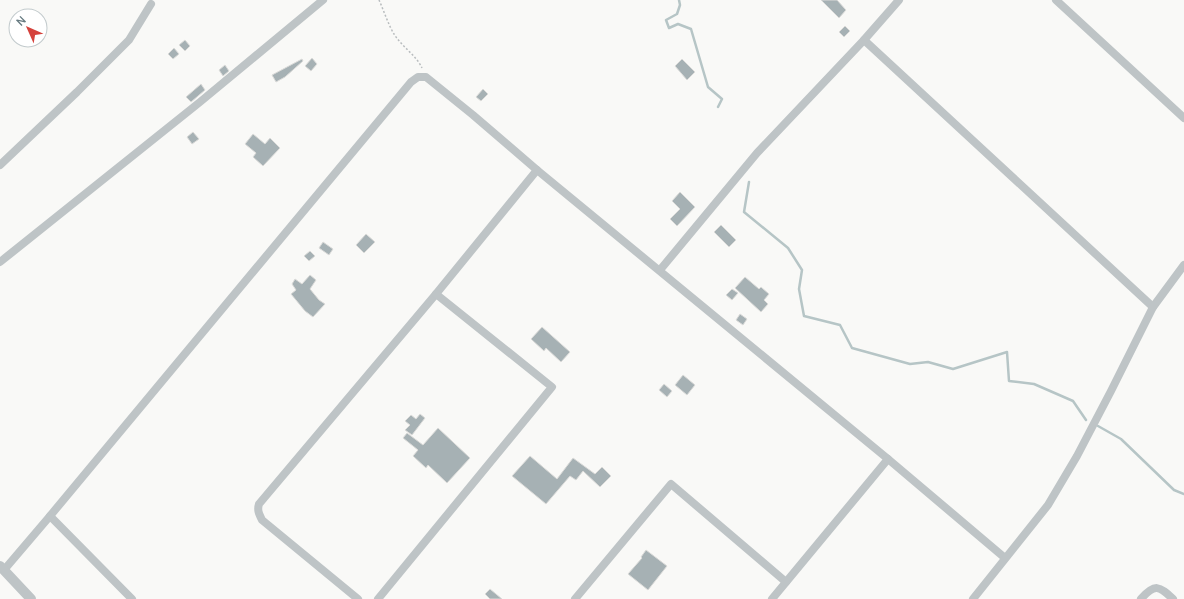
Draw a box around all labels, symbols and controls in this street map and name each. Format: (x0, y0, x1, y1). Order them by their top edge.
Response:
north arrow (8, 8, 48, 48)
text: N (12, 12, 29, 29)

